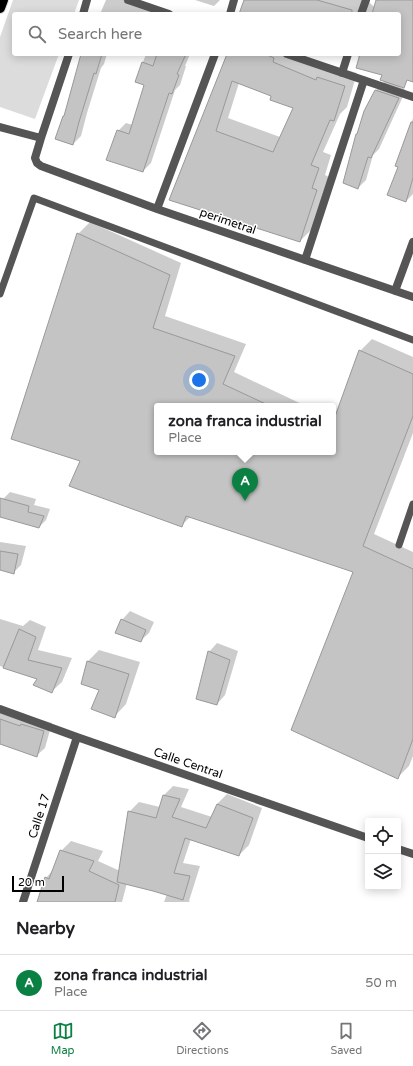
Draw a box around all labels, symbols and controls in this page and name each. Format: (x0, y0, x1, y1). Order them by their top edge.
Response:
search box (12, 12, 401, 56)
icon: search (26, 23, 48, 45)
text: Search here (58, 25, 142, 43)
street label: perimetral (198, 205, 258, 237)
your location (189, 370, 209, 390)
popup (154, 403, 336, 455)
text: zona franca industrial (168, 412, 322, 430)
text: Place (168, 430, 202, 446)
pin: A (232, 468, 258, 501)
street label: Calle Central (152, 745, 224, 781)
street label: Calle 17 (25, 792, 53, 840)
map controls (365, 818, 401, 890)
button: locate (365, 818, 401, 854)
button: layers (365, 854, 401, 890)
scale bar (12, 874, 64, 893)
text: 20 m (18, 876, 45, 889)
text: Nearby (16, 918, 75, 939)
text: zona franca industrial (54, 966, 207, 984)
text: A (24, 975, 34, 991)
text: 50 m (365, 975, 397, 991)
text: Place (54, 984, 87, 1000)
tab: Map (51, 1020, 75, 1057)
tab: Directions (176, 1020, 229, 1057)
tab: Saved (330, 1020, 362, 1057)

